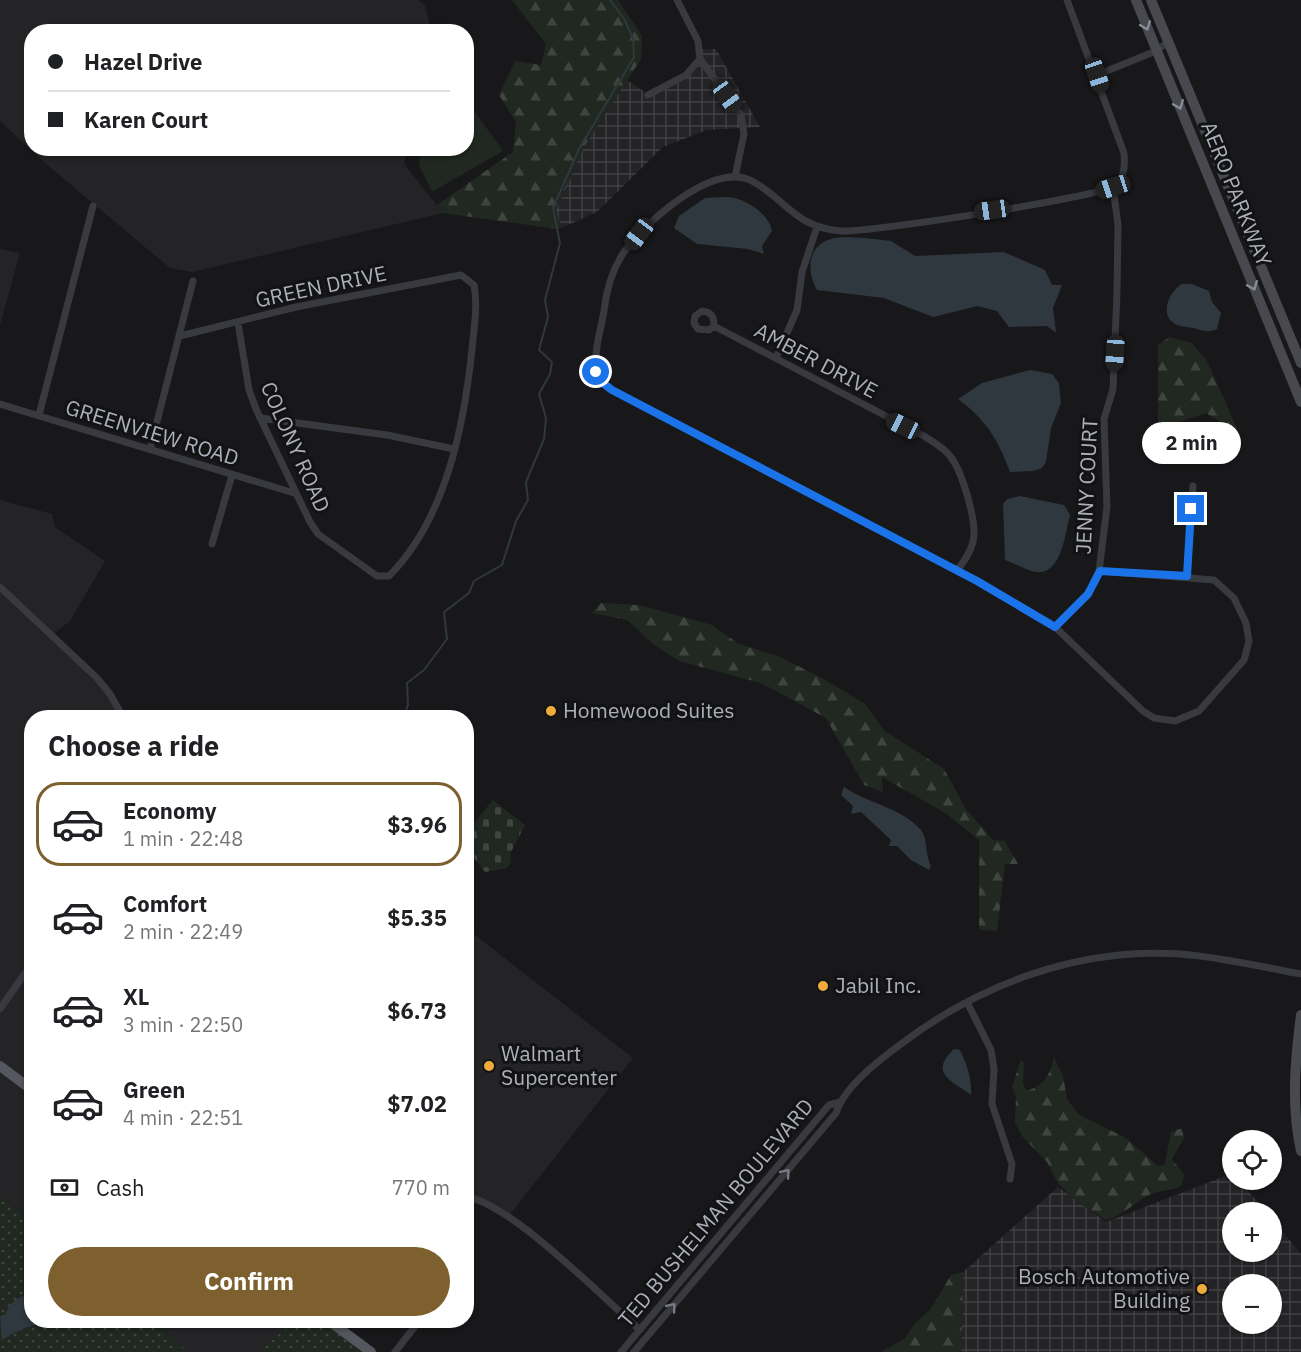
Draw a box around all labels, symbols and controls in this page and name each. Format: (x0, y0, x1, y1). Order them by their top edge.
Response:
one-way arrow (1139, 19, 1151, 30)
text: Hazel Drive (84, 47, 202, 76)
car (1083, 55, 1111, 95)
car (709, 76, 745, 116)
one-way arrow (1172, 99, 1184, 110)
text: Karen Court (84, 105, 208, 134)
street label: AERO PARKWAY (1195, 117, 1279, 271)
car (1093, 173, 1133, 201)
car (973, 199, 1011, 221)
car (621, 214, 657, 254)
street label: GREEN DRIVE (253, 258, 389, 314)
one-way arrow (1246, 279, 1258, 290)
street label: AMBER DRIVE (750, 316, 883, 404)
car (1105, 334, 1125, 372)
route start (582, 358, 609, 385)
street label: COLONY ROAD (255, 377, 337, 516)
street label: GREENVIEW ROAD (62, 392, 242, 472)
car (883, 410, 923, 442)
street label: JENNY COURT (1068, 417, 1104, 555)
callout: 2 min (1142, 422, 1240, 464)
text: 2 min (1165, 429, 1218, 456)
route end (1177, 495, 1204, 522)
place label: Homewood Suites (563, 696, 734, 724)
marker: Homewood Suites (544, 704, 558, 718)
text: Choose a ride (48, 728, 219, 763)
text: Economy (123, 796, 217, 825)
icon: car (51, 797, 105, 851)
text: $3.96 (387, 810, 447, 839)
text: 1 min · 22:48 (123, 825, 243, 852)
text: Comfort (123, 889, 207, 918)
icon: car (51, 890, 105, 944)
text: $5.35 (387, 903, 447, 932)
text: 2 min · 22:49 (123, 918, 243, 945)
place label: Jabil Inc. (835, 971, 922, 999)
marker: Jabil Inc. (816, 979, 830, 993)
text: XL (123, 982, 149, 1011)
icon: car (51, 983, 105, 1037)
text: $6.73 (387, 996, 447, 1025)
text: 3 min · 22:50 (123, 1011, 243, 1038)
place label: Walmart Supercenter (501, 1039, 617, 1091)
marker: Walmart Supercenter (482, 1059, 496, 1073)
text: Green (123, 1075, 185, 1104)
icon: car (51, 1076, 105, 1130)
text: $7.02 (387, 1089, 447, 1118)
street label: TED BUSHELMAN BOULEVARD (611, 1092, 819, 1332)
text: 4 min · 22:51 (123, 1104, 243, 1131)
map controls (1222, 1130, 1282, 1334)
button: locate (1222, 1130, 1282, 1190)
one-way arrow (778, 1169, 789, 1180)
icon: cash (48, 1171, 81, 1204)
text: Cash (96, 1173, 145, 1202)
text: 770 m (392, 1174, 450, 1201)
button: + (1222, 1202, 1282, 1262)
button: Confirm (48, 1247, 450, 1316)
place label: Bosch Automotive Building (1018, 1262, 1190, 1314)
button: − (1222, 1274, 1282, 1334)
marker: Bosch Automotive Building (1195, 1282, 1209, 1296)
one-way arrow (665, 1303, 676, 1314)

